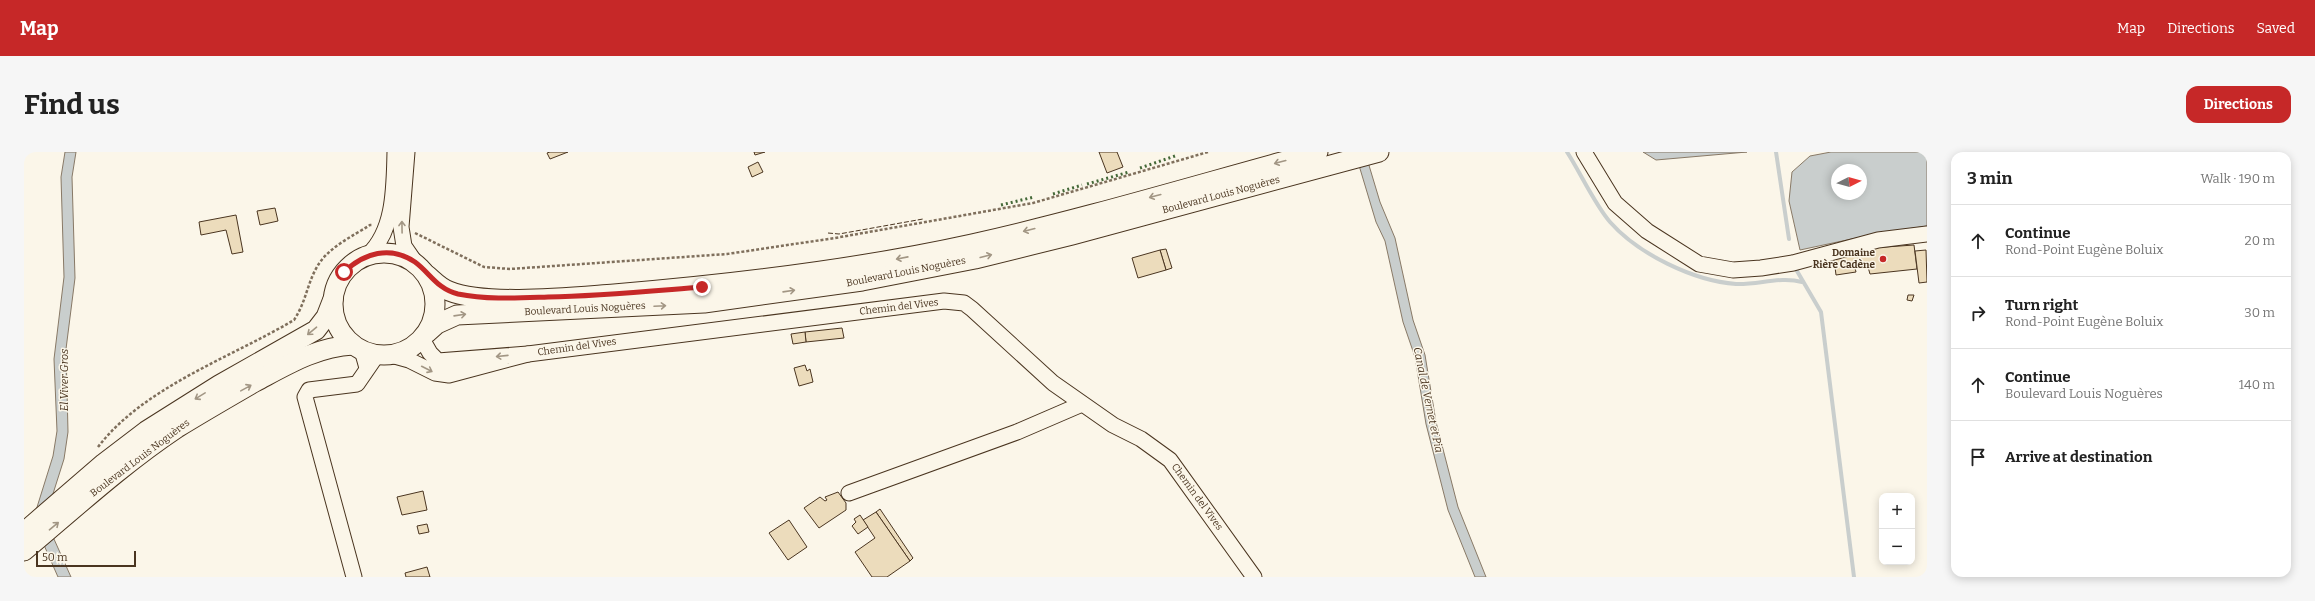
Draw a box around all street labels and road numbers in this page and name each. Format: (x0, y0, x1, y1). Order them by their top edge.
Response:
street label: Boulevard Louis Noguères (1161, 173, 1281, 217)
street label: Boulevard Louis Noguères (845, 254, 967, 289)
street label: Chemin del Vives (859, 296, 939, 318)
street label: Boulevard Louis Noguères (524, 300, 646, 318)
street label: Chemin del Vives (537, 335, 617, 358)
street label: Boulevard Louis Noguères (88, 417, 192, 499)
street label: Chemin del Vives (1169, 461, 1225, 533)

